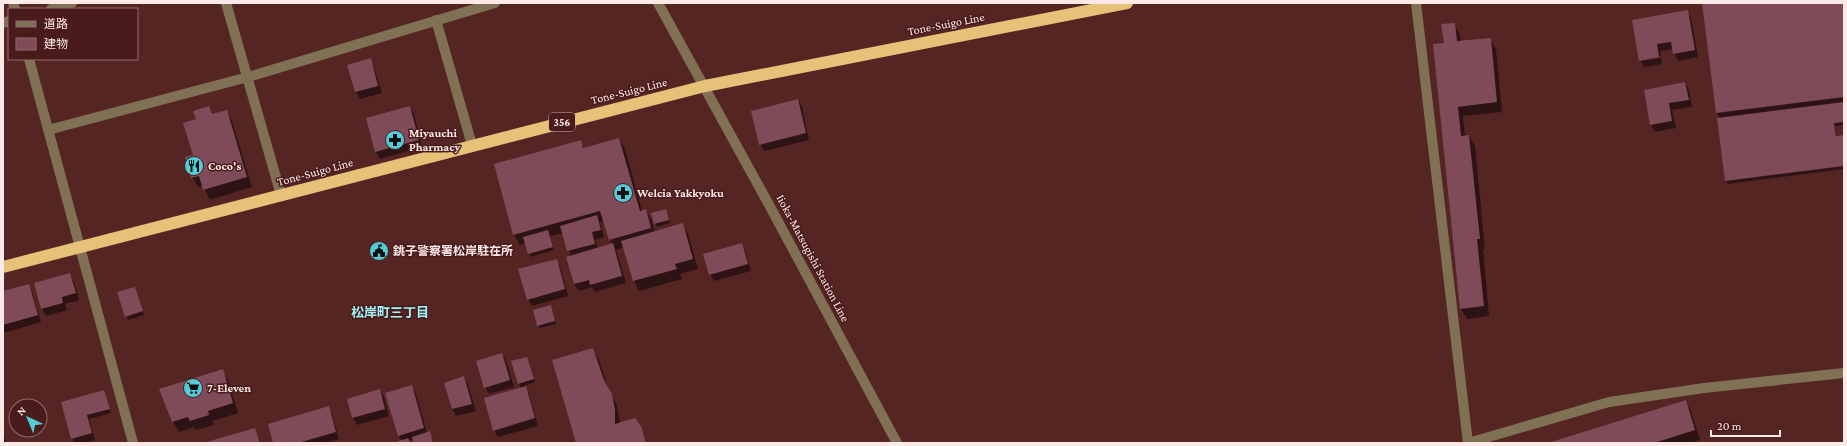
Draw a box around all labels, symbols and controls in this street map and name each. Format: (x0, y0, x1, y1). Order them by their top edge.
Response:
legend (8, 8, 138, 60)
street label: Tone-Suigo Line (906, 10, 986, 38)
text: 道路 (44, 17, 68, 31)
text: 建物 (44, 37, 68, 51)
street label: Tone-Suigo Line (589, 75, 669, 107)
road number: 356 (549, 113, 575, 131)
place label: Miyauchi Pharmacy (409, 126, 461, 154)
pharmacy icon: Miyauchi Pharmacy (384, 129, 406, 151)
restaurant icon: Coco's (183, 155, 205, 177)
street label: Tone-Suigo Line (275, 155, 355, 189)
place label: Coco's (208, 159, 241, 173)
pharmacy icon: Welcia Yakkyoku (612, 182, 634, 204)
place label: Welcia Yakkyoku (636, 186, 724, 200)
street label: Iioka-Matsugishi Station Line (773, 192, 853, 324)
public building icon: 銚子警察署松岸駐在所 (368, 240, 390, 262)
place label: 銚子警察署松岸駐在所 (392, 244, 513, 258)
district label: 松岸町三丁目 (351, 305, 429, 320)
supermarket icon: 7-Eleven (182, 377, 204, 399)
place label: 7-Eleven (207, 381, 251, 395)
north arrow (8, 398, 48, 438)
text: N (14, 404, 28, 418)
scale bar (1711, 412, 1780, 438)
text: 20 m (1717, 419, 1742, 433)

